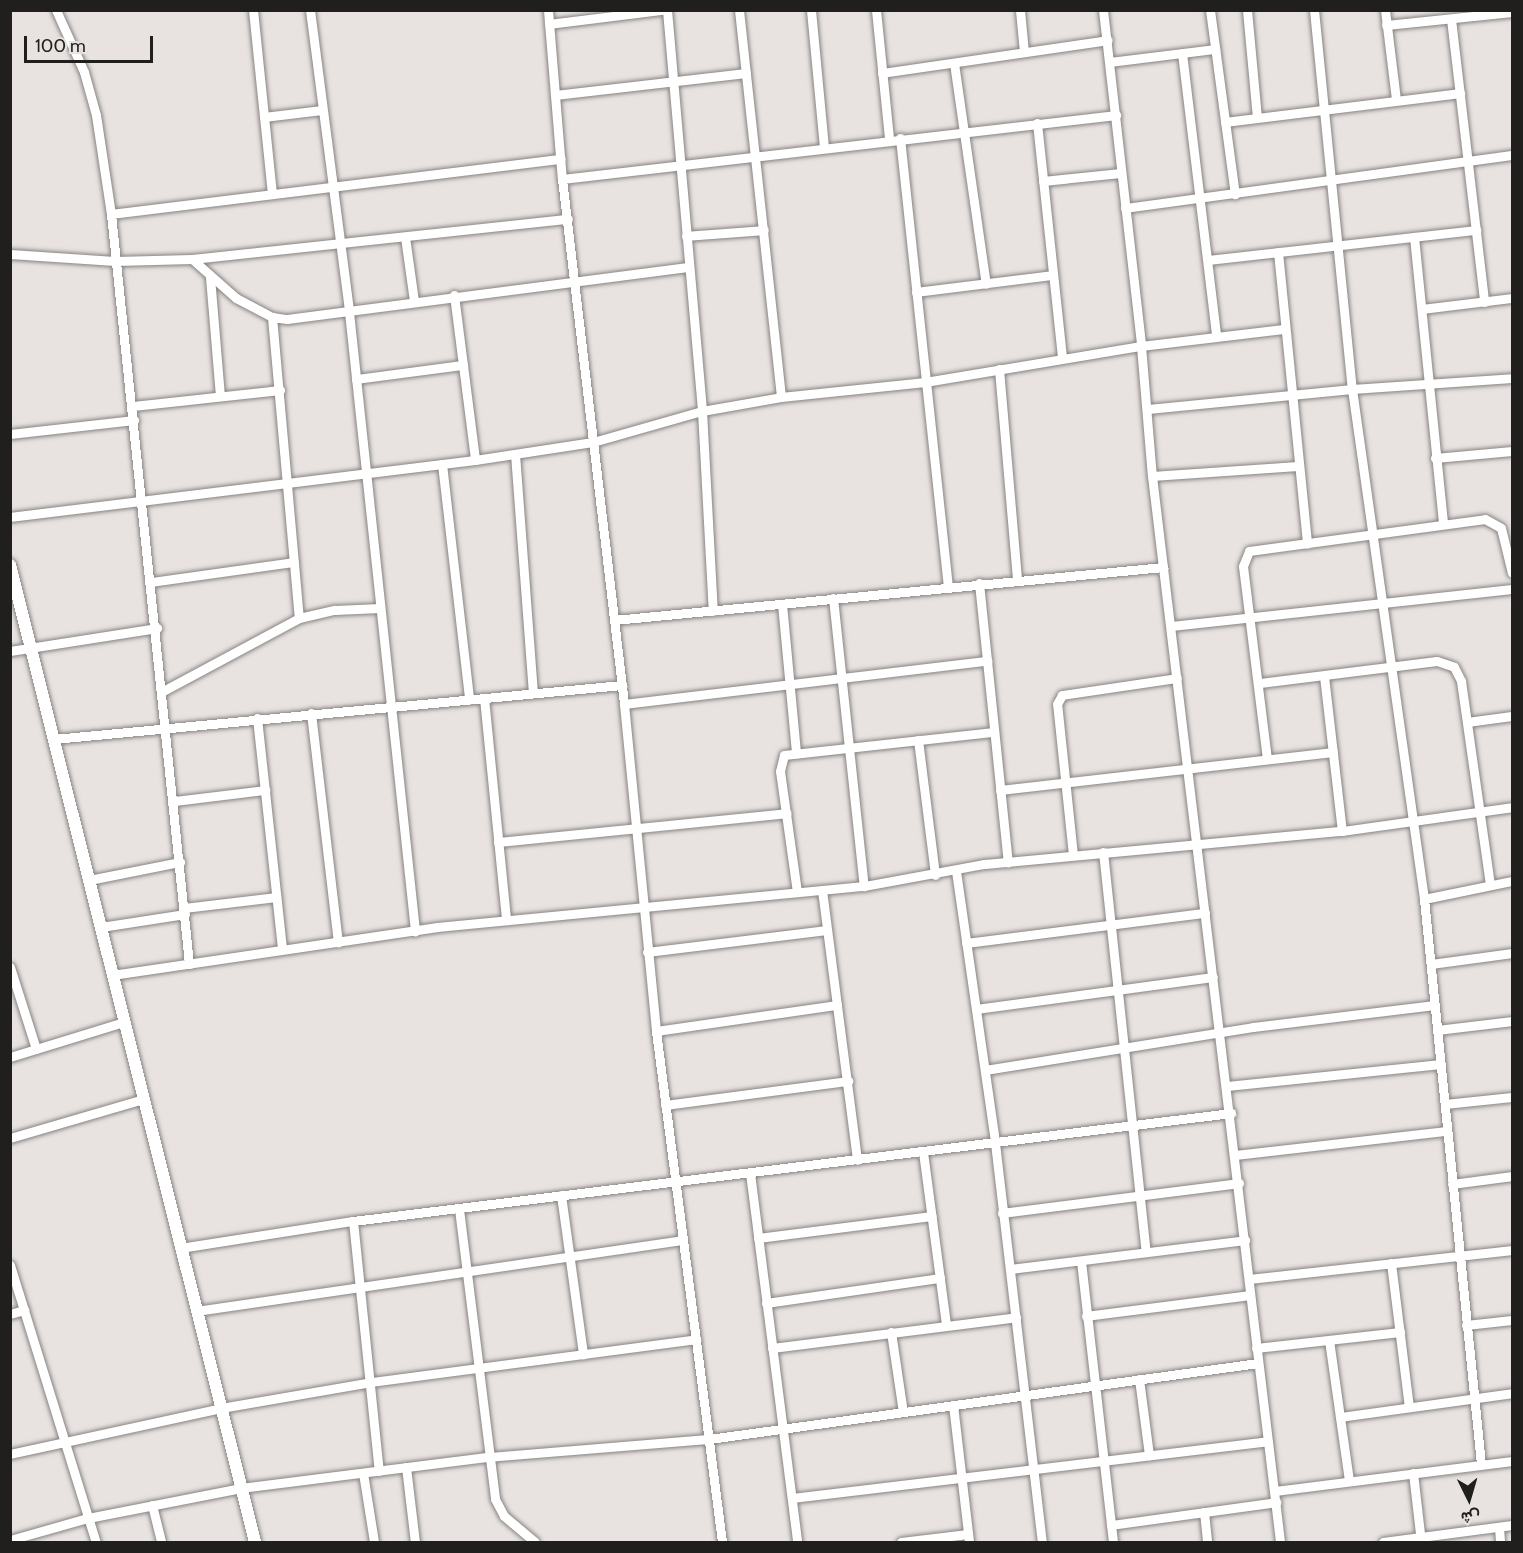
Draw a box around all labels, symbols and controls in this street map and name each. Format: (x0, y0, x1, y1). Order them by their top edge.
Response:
scale bar (27, 24, 156, 62)
text: 100 m (35, 35, 86, 57)
north arrow (1439, 1469, 1499, 1529)
text: ش (1460, 1507, 1481, 1528)

